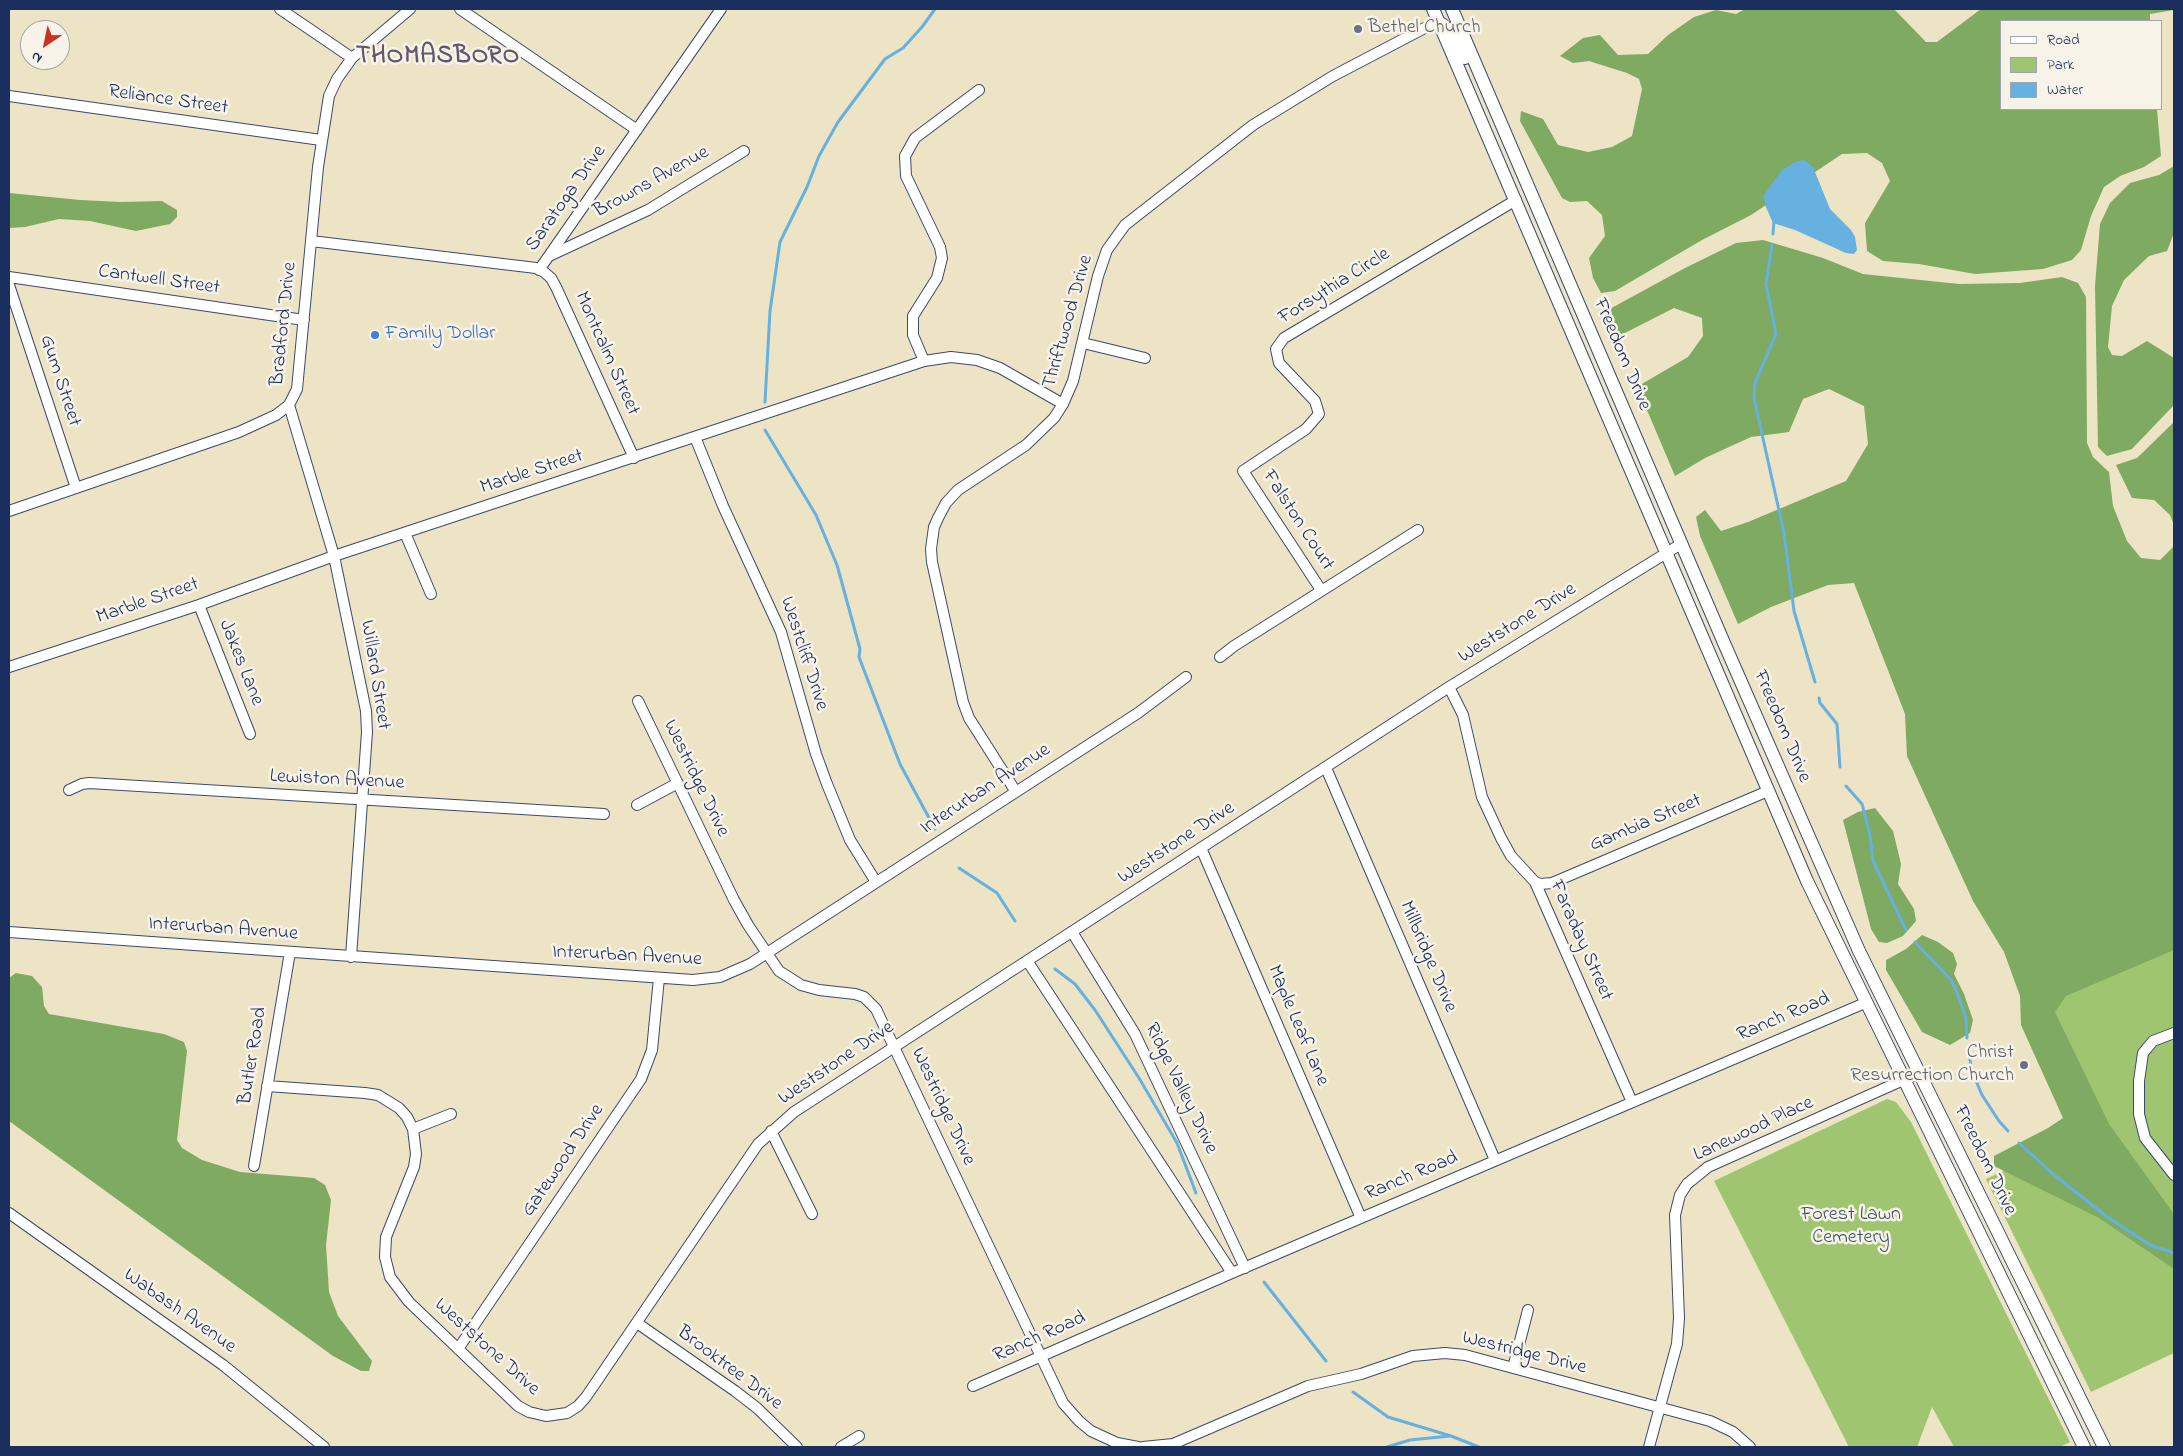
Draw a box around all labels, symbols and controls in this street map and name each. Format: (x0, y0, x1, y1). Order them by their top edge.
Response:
place label: Bethel Church (1368, 17, 1480, 41)
north arrow (20, 20, 70, 70)
legend (2000, 20, 2163, 110)
marker: Bethel Church (1352, 23, 1364, 35)
text: Road (2047, 29, 2080, 51)
district label: THOMASBORO (355, 43, 521, 73)
text: N (27, 46, 47, 68)
text: Park (2047, 54, 2074, 76)
text: Water (2047, 79, 2083, 101)
street label: Reliance Street (106, 81, 230, 121)
street label: Saratoga Drive (522, 141, 612, 257)
street label: Browns Avenue (590, 141, 714, 225)
street label: Forsythia Circle (1275, 243, 1395, 331)
street label: Thriftwood Drive (1038, 253, 1100, 391)
street label: Cantwell Street (97, 261, 221, 301)
street label: Bradford Drive (267, 261, 303, 387)
street label: Montcalm Street (568, 288, 644, 420)
street label: Freedom Drive (1587, 295, 1655, 415)
place label: Family Dollar (385, 323, 496, 347)
marker: Family Dollar (369, 329, 381, 341)
street label: Gum Street (33, 332, 85, 430)
street label: Marble Street (477, 445, 587, 501)
street label: Falston Court (1256, 466, 1338, 576)
street label: Marble Street (94, 573, 202, 631)
street label: Weststone Drive (1455, 578, 1581, 670)
street label: Westcliff Drive (773, 594, 833, 714)
street label: Jakes Lane (212, 617, 268, 709)
street label: Willard Street (354, 619, 394, 731)
street label: Freedom Drive (1747, 667, 1815, 787)
street label: Westridge Drive (656, 717, 734, 841)
street label: Interurban Avenue (917, 739, 1055, 841)
street label: Lewiston Avenue (269, 765, 405, 797)
street label: Gambia Street (1586, 790, 1706, 858)
street label: Weststone Drive (1114, 797, 1240, 891)
street label: Faraday Street (1543, 877, 1617, 1005)
street label: Millbridge Drive (1393, 898, 1461, 1016)
street label: Interurban Avenue (147, 913, 299, 947)
street label: Interurban Avenue (551, 941, 703, 973)
street label: Maple Leaf Lane (1261, 962, 1333, 1090)
street label: Ranch Road (1734, 988, 1834, 1048)
street label: Butler Road (234, 1005, 274, 1107)
street label: Weststone Drive (775, 1017, 899, 1111)
street label: Ridge Valley Drive (1138, 1020, 1222, 1158)
place label: Christ Resurrection Church (1850, 1042, 2014, 1089)
street label: Westridge Drive (904, 1044, 980, 1170)
marker: Christ Resurrection Church (2018, 1059, 2030, 1071)
street label: Lanewood Place (1690, 1092, 1818, 1168)
street label: Gatewood Drive (517, 1100, 611, 1222)
street label: Freedom Drive (1947, 1102, 2021, 1220)
street label: Ranch Road (1362, 1147, 1462, 1207)
park label: Forest Lawn Cemetery (1801, 1204, 1901, 1251)
street label: Wabash Avenue (118, 1264, 240, 1360)
street label: Weststone Drive (428, 1294, 544, 1402)
street label: Ranch Road (990, 1307, 1090, 1369)
street label: Brooktree Drive (671, 1321, 787, 1417)
street label: Westridge Drive (1459, 1327, 1589, 1381)

